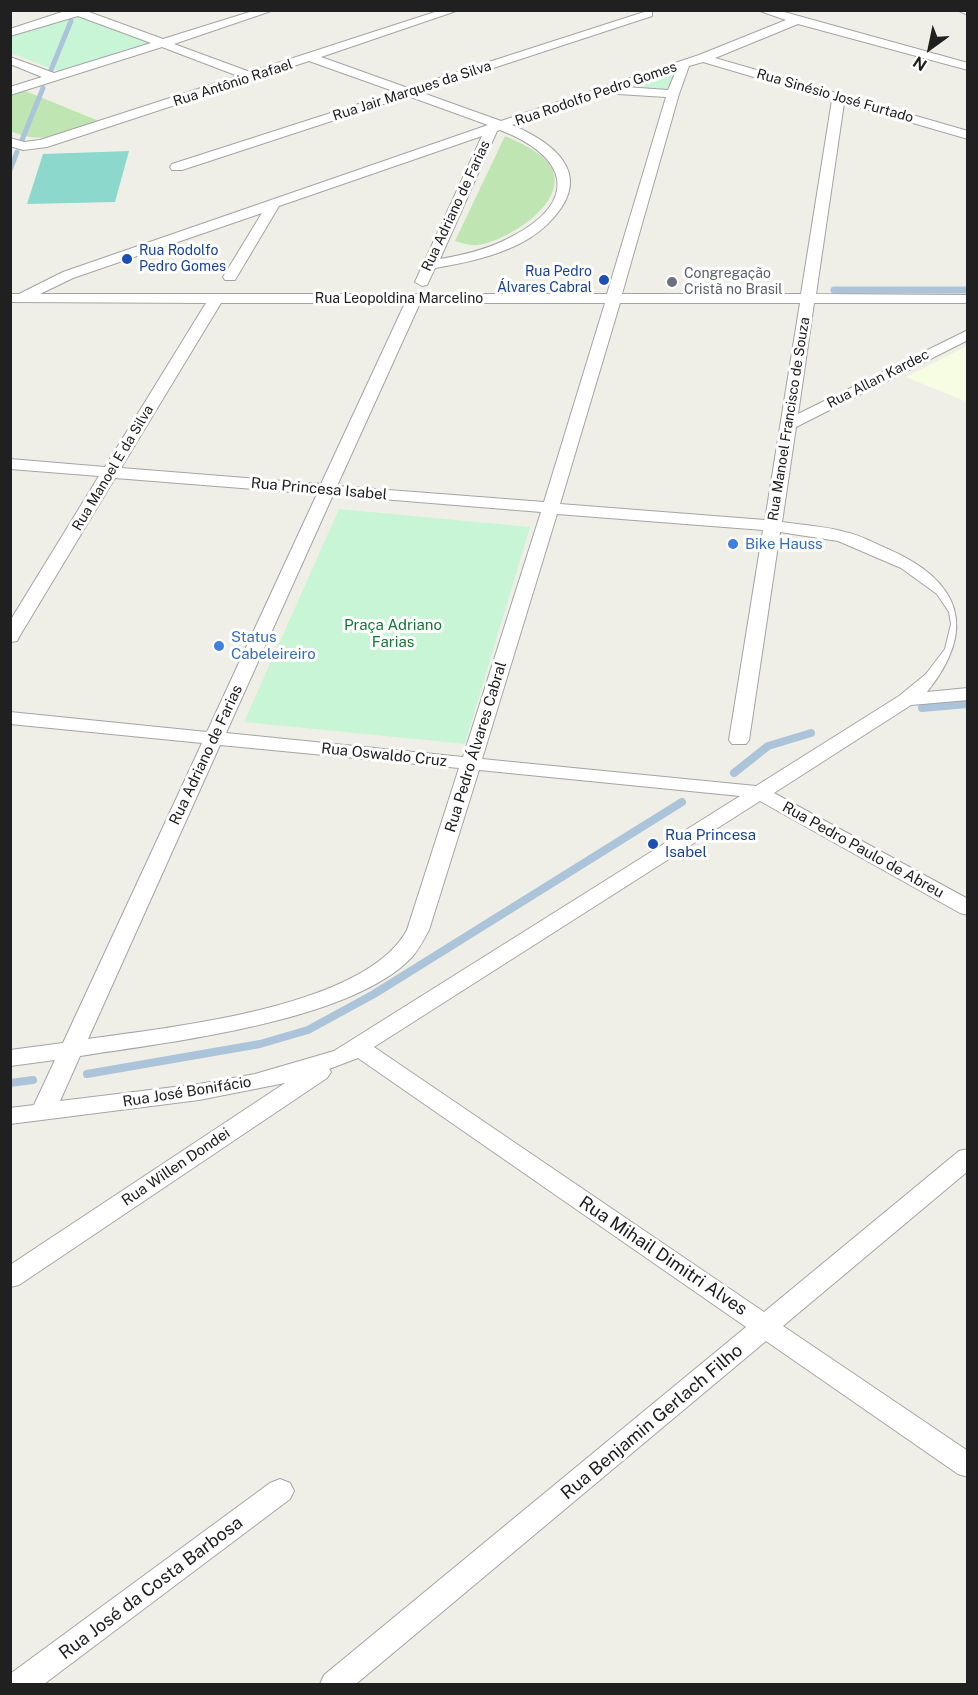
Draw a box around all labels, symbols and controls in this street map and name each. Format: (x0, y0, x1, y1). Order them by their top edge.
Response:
north arrow (900, 18, 960, 78)
text: N (910, 52, 930, 75)
street label: Rua Antônio Rafael (171, 56, 295, 110)
street label: Rua Jair Marques da Silva (331, 57, 493, 125)
street label: Rua Rodolfo Pedro Gomes (513, 58, 679, 130)
street label: Rua Sinésio José Furtado (755, 66, 915, 126)
street label: Rua Adriano de Farias (418, 138, 494, 274)
place label: Rua Rodolfo Pedro Gomes (139, 243, 226, 276)
marker: Rua Rodolfo Pedro Gomes (120, 252, 134, 266)
place label: Rua Pedro Álvares Cabral (497, 264, 592, 296)
place label: Congregação Cristã no Brasil (684, 266, 783, 298)
marker: Rua Pedro Álvares Cabral (597, 273, 611, 287)
marker: Congregação Cristã no Brasil (665, 275, 679, 289)
street label: Rua Leopoldina Marcelino (315, 291, 483, 307)
street label: Rua Manoel Francisco de Souza (765, 316, 813, 522)
street label: Rua Allan Kardec (824, 346, 932, 412)
street label: Rua Manoel E da Silva (69, 402, 157, 534)
street label: Rua Princesa Isabel (250, 474, 388, 504)
place label: Bike Hauss (745, 535, 823, 553)
marker: Bike Hauss (726, 537, 740, 551)
park label: Praça Adriano Farias (344, 616, 442, 651)
place label: Status Cabeleireiro (231, 628, 316, 663)
marker: Status Cabeleireiro (212, 639, 226, 653)
street label: Rua Pedro Álvares Cabral (441, 660, 511, 834)
street label: Rua Adriano de Farias (166, 682, 246, 828)
street label: Rua Oswaldo Cruz (320, 739, 448, 771)
street label: Rua Pedro Paulo de Abreu (779, 798, 947, 902)
place label: Rua Princesa Isabel (665, 826, 756, 861)
marker: Rua Princesa Isabel (646, 837, 660, 851)
street label: Rua José Bonifácio (121, 1073, 253, 1111)
street label: Rua Willen Dondei (118, 1124, 234, 1210)
street label: Rua Mihail Dimitri Alves (575, 1192, 751, 1320)
street label: Rua Benjamin Gerlach Filho (557, 1340, 747, 1504)
street label: Rua José da Costa Barbosa (55, 1512, 247, 1664)

